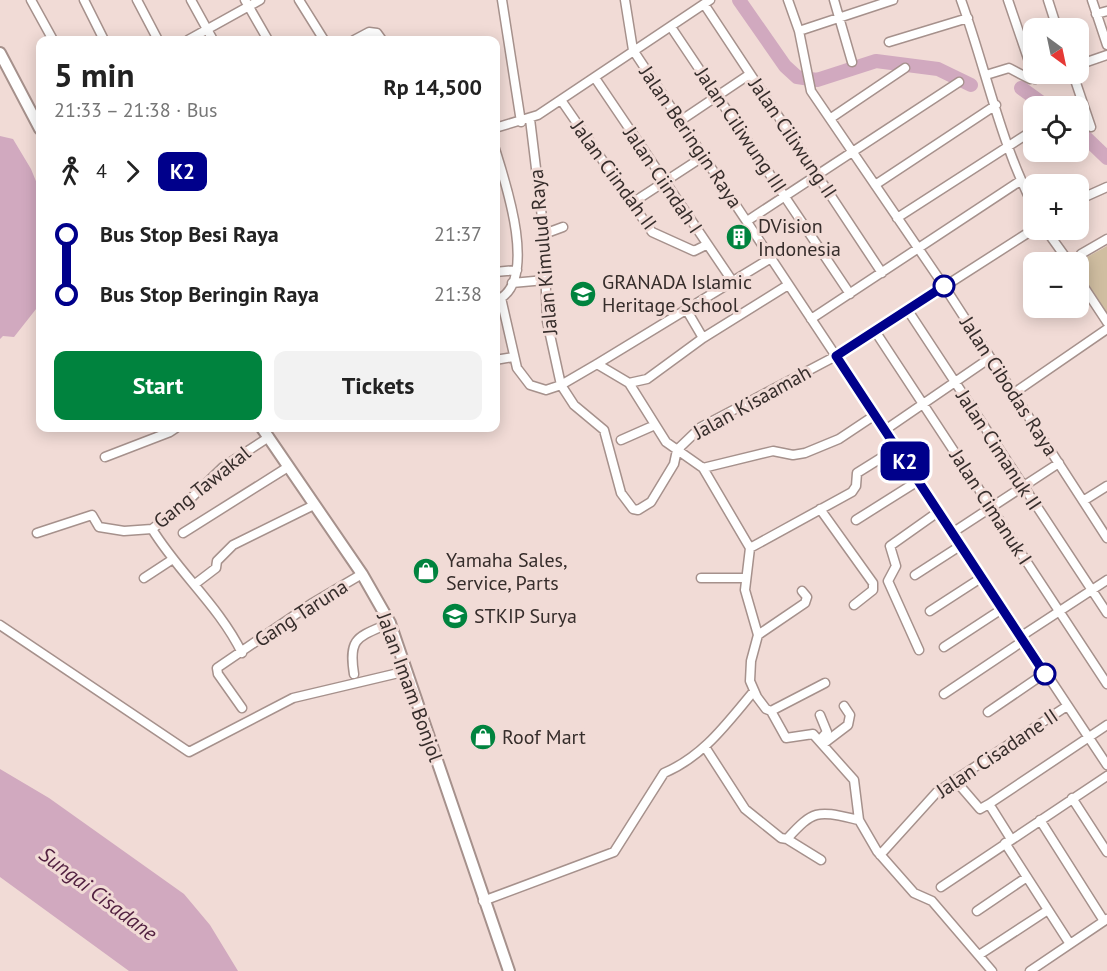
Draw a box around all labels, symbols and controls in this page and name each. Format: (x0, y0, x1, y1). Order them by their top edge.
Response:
north arrow (1023, 18, 1089, 84)
map controls (1023, 18, 1089, 318)
text: 5 min (54, 53, 135, 96)
street label: Jalan Beringin Raya (633, 60, 748, 213)
street label: Jalan Ciliwung III (690, 63, 792, 197)
text: Rp 14,500 (383, 73, 482, 101)
street label: Jalan Ciliwung II (744, 73, 842, 203)
button: locate (1023, 96, 1089, 162)
text: 21:33 – 21:38 · Bus (54, 97, 218, 123)
street label: Jalan Ciindah II (566, 116, 662, 234)
street label: Jalan Ciindah I (618, 122, 708, 238)
icon: walk (54, 155, 87, 188)
icon: forward (116, 155, 149, 188)
text: 4 (96, 158, 107, 184)
text: K2 (170, 158, 195, 185)
street label: Jalan Kimulud Raya (523, 168, 563, 337)
button: + (1023, 174, 1089, 240)
place label: DVision Indonesia (758, 213, 841, 262)
text: Bus Stop Besi Raya (100, 220, 279, 248)
text: 21:37 (434, 221, 482, 247)
building icon: DVision Indonesia (724, 222, 754, 252)
button: − (1023, 252, 1089, 318)
place label: GRANADA Islamic Heritage School (602, 269, 752, 318)
unlabelled marker (933, 275, 955, 297)
school or university icon: GRANADA Islamic Heritage School (568, 279, 598, 309)
text: Bus Stop Beringin Raya (100, 280, 319, 308)
text: 21:38 (434, 281, 482, 307)
street label: Jalan Cibodas Raya (954, 310, 1064, 461)
button: Start (54, 351, 262, 420)
button: Tickets (274, 351, 482, 420)
street label: Jalan Kisaamah (688, 359, 815, 446)
street label: Jalan Cimanuk II (951, 385, 1047, 515)
street label: Gang Tawakal (148, 440, 256, 534)
line badge: K2 (878, 442, 932, 480)
street label: Jalan Cimanuk I (945, 445, 1037, 569)
text: K2 (893, 448, 917, 475)
place label: Yamaha Sales, Service, Parts (446, 547, 567, 596)
shop icon: Yamaha Sales, Service, Parts (411, 556, 441, 586)
street label: Gang Taruna (250, 573, 352, 653)
school or university icon: STKIP Surya (440, 601, 470, 631)
place label: STKIP Surya (474, 603, 577, 629)
street label: Jalan Imam Bonjol (371, 608, 449, 765)
unlabelled marker (1034, 663, 1056, 685)
street label: Jalan Cisadane II (930, 703, 1063, 804)
shop icon: Roof Mart (468, 722, 498, 752)
place label: Roof Mart (502, 724, 586, 750)
water label: Sungai Cisadane (34, 840, 163, 947)

